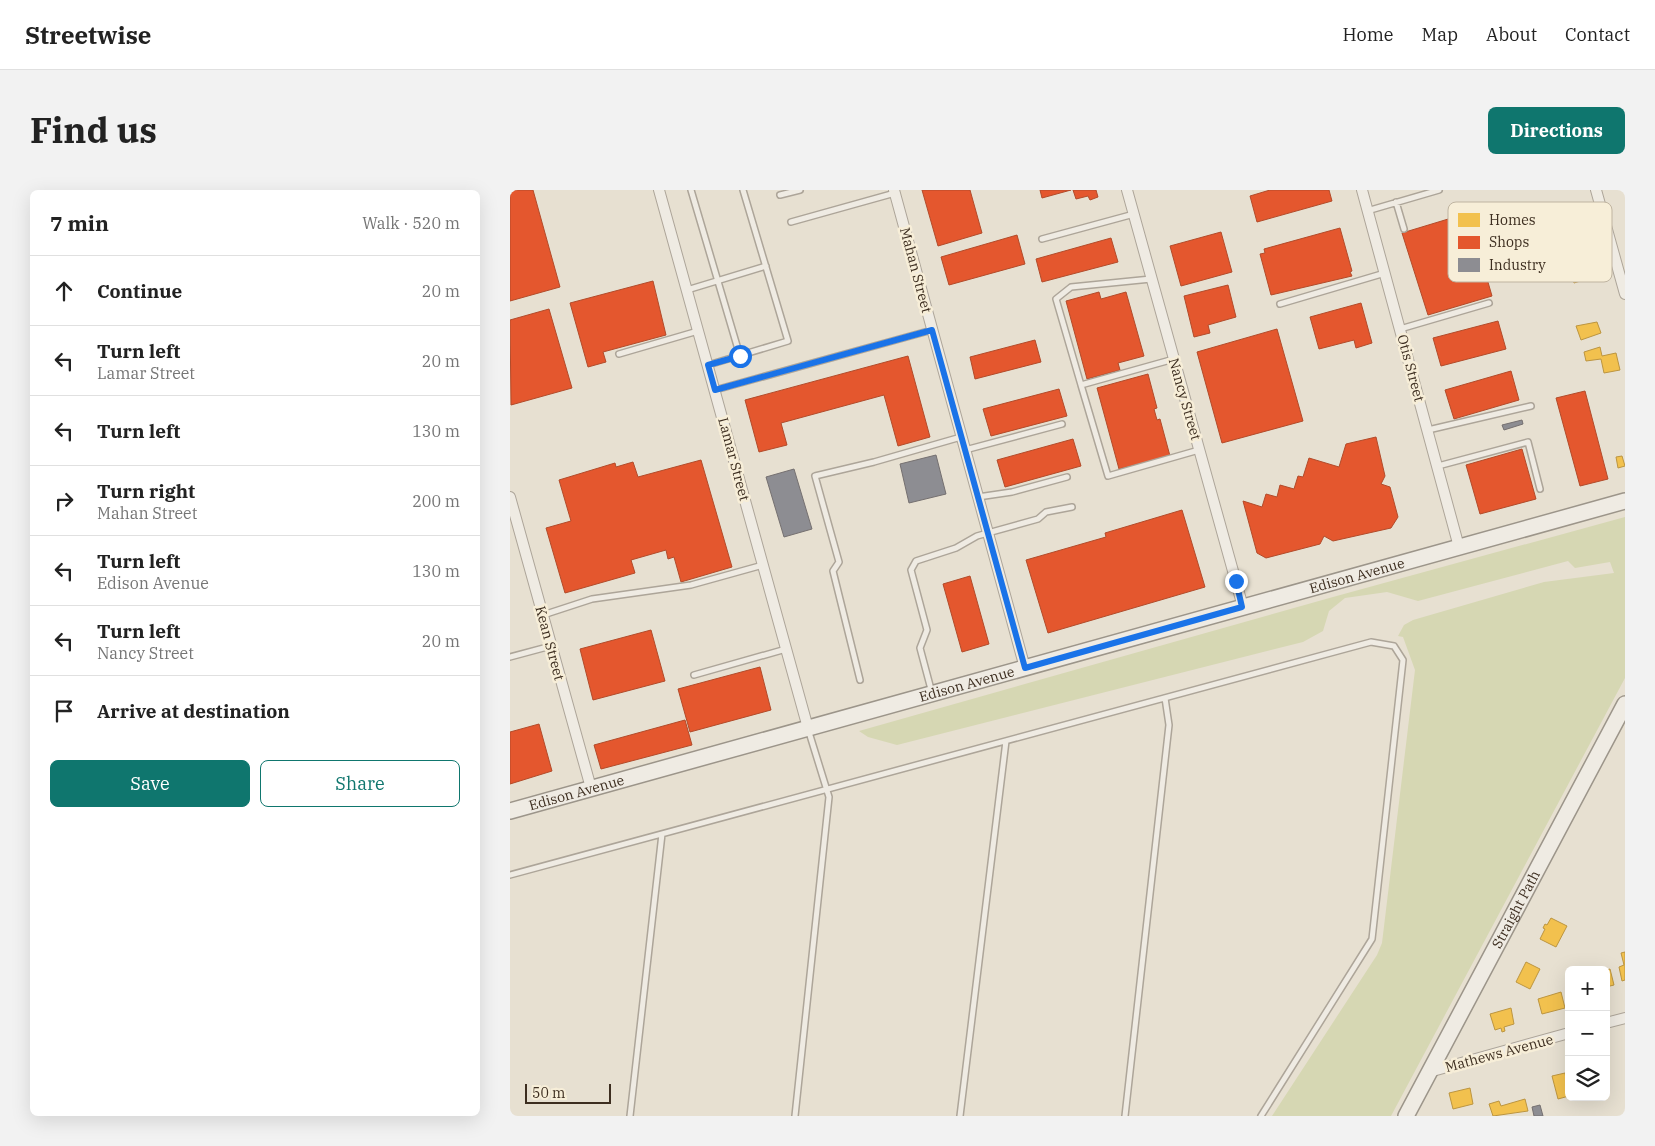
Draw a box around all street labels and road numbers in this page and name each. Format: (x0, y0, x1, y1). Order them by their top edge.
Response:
street label: Mahan Street (896, 225, 936, 315)
street label: Otis Street (1393, 332, 1429, 404)
street label: Nancy Street (1165, 356, 1205, 442)
street label: Lamar Street (714, 415, 754, 503)
street label: Edison Avenue (1307, 554, 1406, 597)
street label: Kean Street (531, 604, 569, 682)
street label: Edison Avenue (917, 662, 1016, 706)
street label: Edison Avenue (527, 771, 626, 814)
street label: Straight Path (1488, 867, 1544, 951)
street label: Mathews Avenue (1443, 1030, 1555, 1076)

